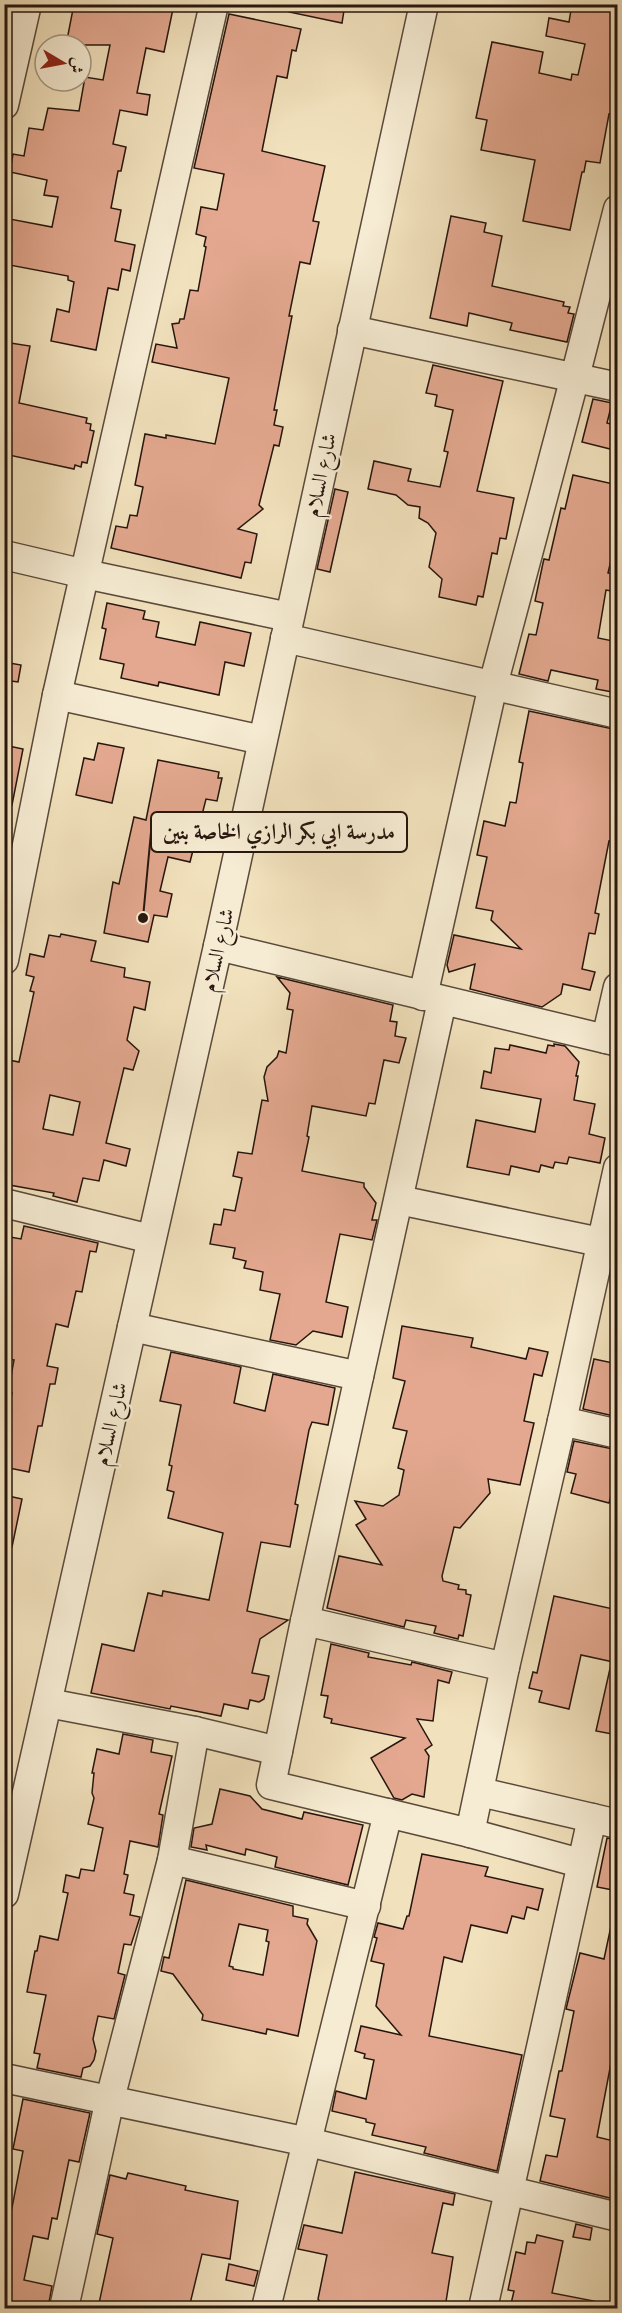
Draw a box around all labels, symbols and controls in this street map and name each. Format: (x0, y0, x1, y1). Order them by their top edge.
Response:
north arrow (33, 33, 93, 93)
text: ش (65, 56, 91, 76)
street label: شارع السلام (296, 430, 347, 521)
callout: مدرسة ابي بكر الرازي الخاصة بنين (151, 812, 407, 852)
text: مدرسة ابي بكر الرازي الخاصة بنين (163, 815, 395, 850)
street label: شارع السلام (192, 905, 245, 996)
street label: شارع السلام (85, 1379, 138, 1470)

